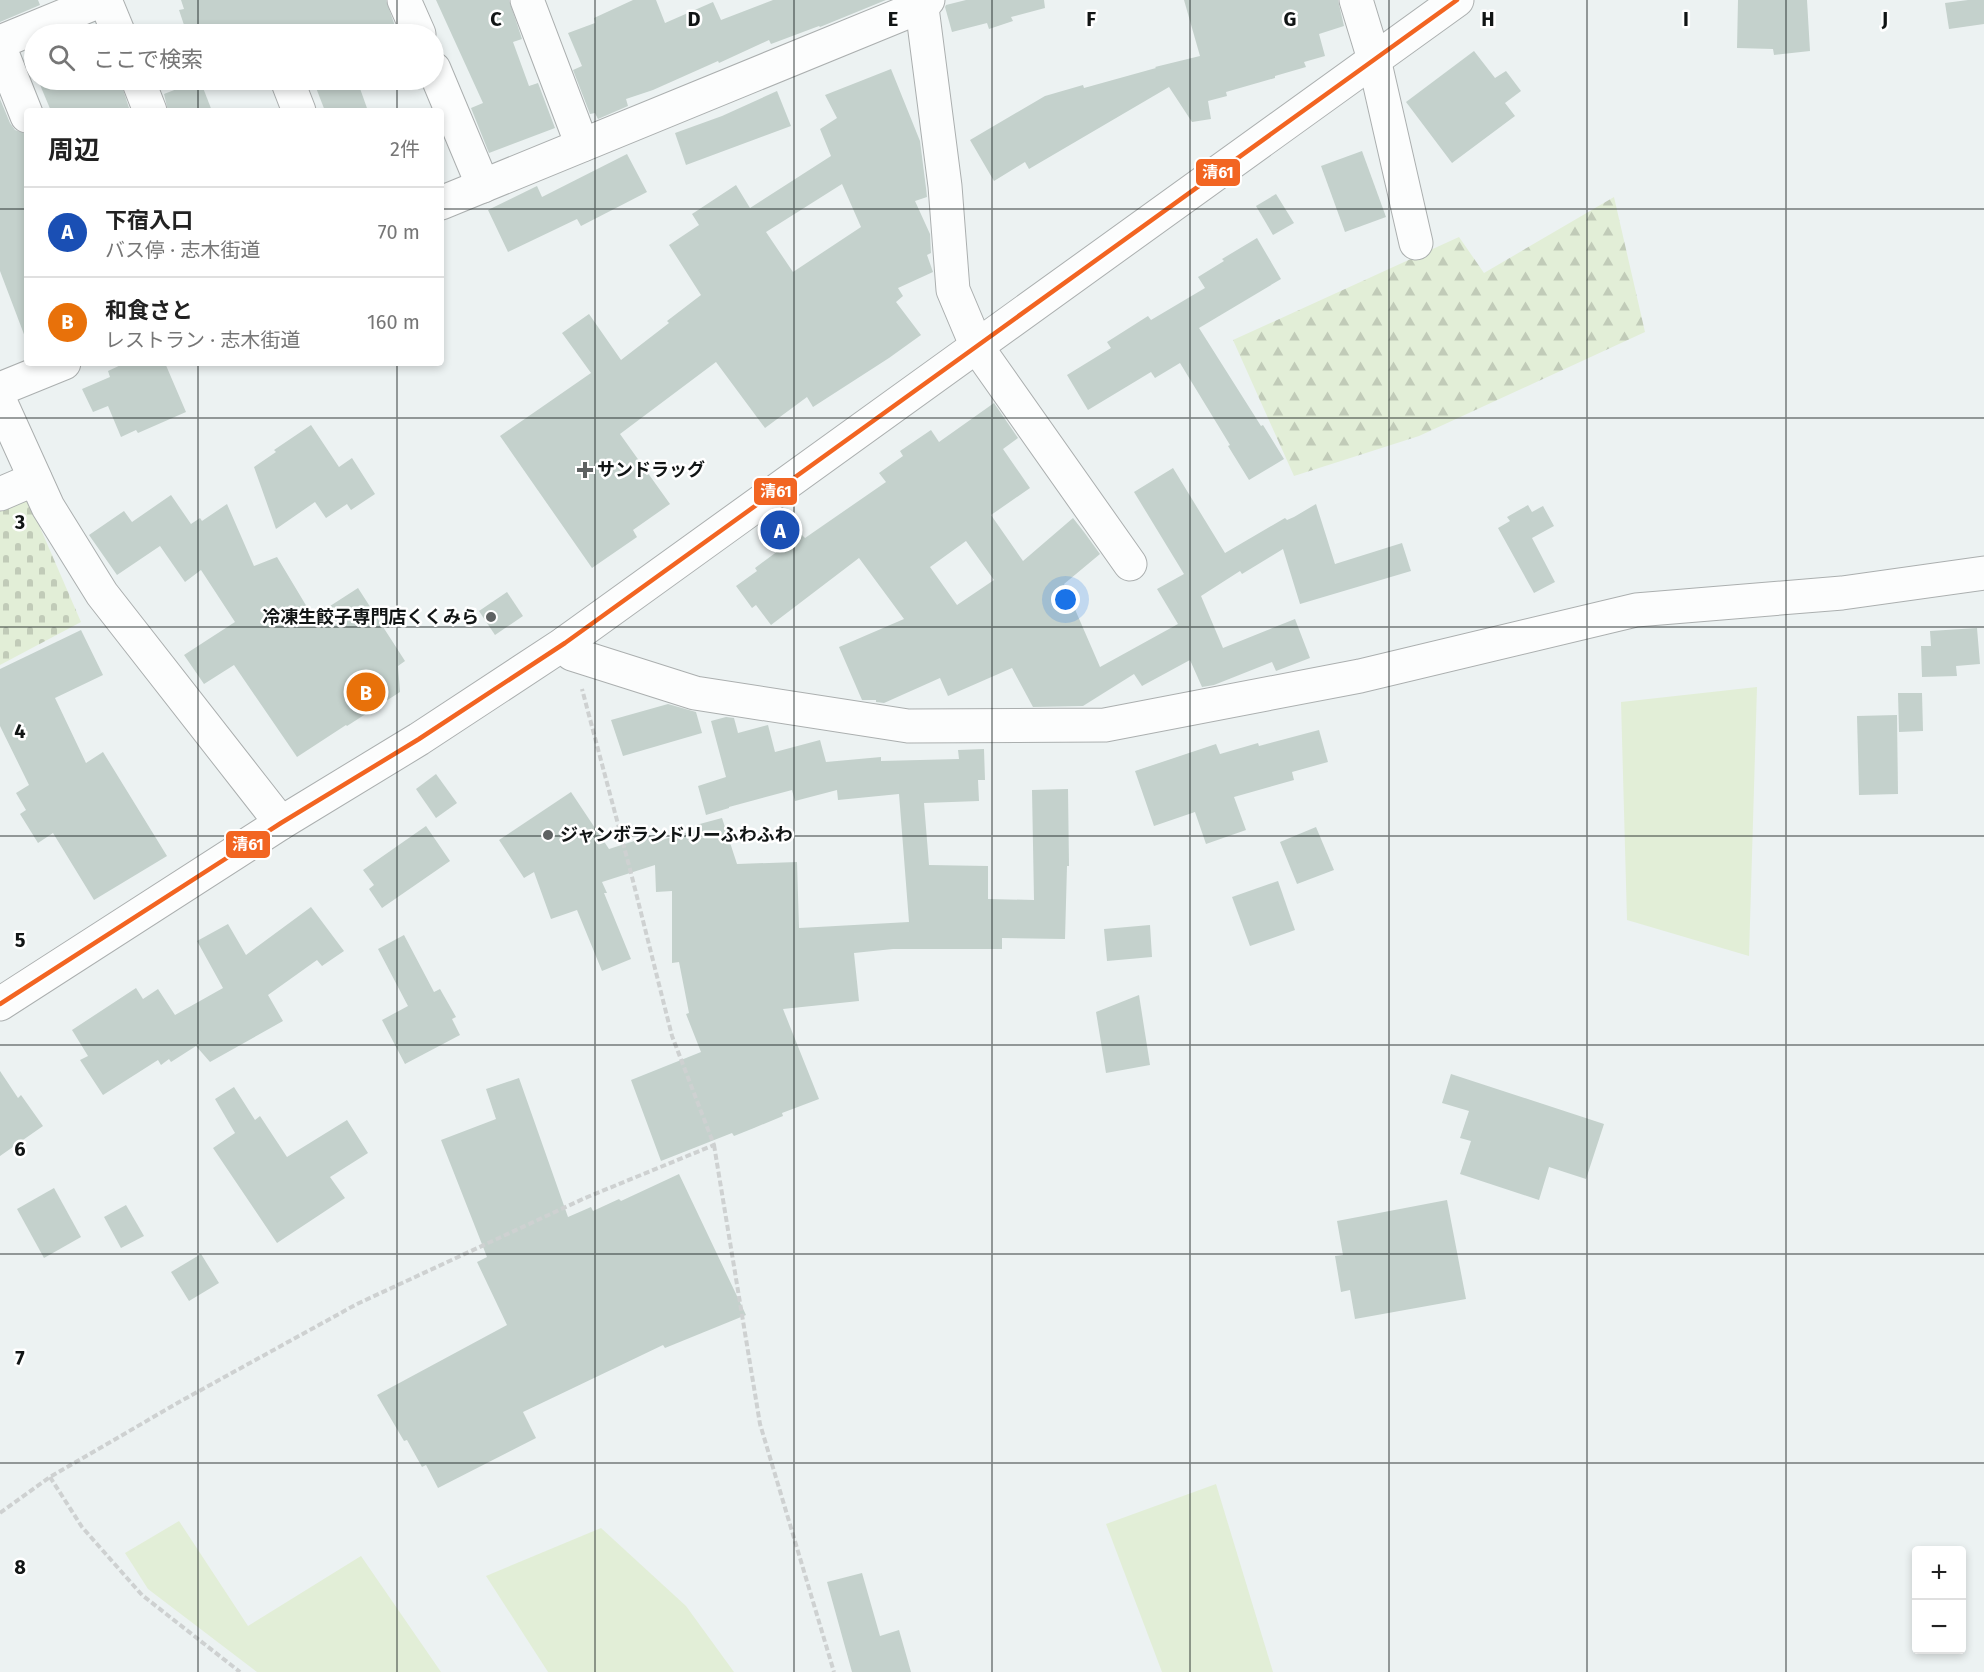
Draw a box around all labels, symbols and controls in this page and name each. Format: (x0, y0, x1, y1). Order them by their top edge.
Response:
text: C (490, 7, 502, 31)
text: D (687, 7, 701, 31)
text: E (888, 7, 898, 31)
text: F (1086, 7, 1096, 31)
text: G (1284, 7, 1296, 31)
text: H (1481, 7, 1495, 31)
text: I (1683, 7, 1689, 31)
text: J (1881, 7, 1888, 31)
search box (24, 24, 444, 90)
icon: search (45, 41, 78, 74)
text: ここで検索 (93, 46, 203, 73)
text: 周辺 (48, 135, 100, 166)
text: 2件 (390, 137, 420, 161)
line badge: 清61 (1195, 158, 1241, 187)
text: 清61 (1202, 163, 1234, 182)
text: 下宿入口 (105, 207, 193, 234)
text: A (62, 220, 73, 244)
text: 70 m (378, 220, 420, 244)
text: バス停 · 志木街道 (105, 238, 260, 262)
text: 和食さと (105, 297, 193, 324)
text: B (61, 310, 74, 334)
text: 160 m (367, 310, 420, 334)
text: レストラン · 志木街道 (105, 328, 300, 352)
place label: サンドラッグ (597, 459, 705, 481)
marker: サンドラッグ (578, 463, 592, 477)
line badge: 清61 (753, 477, 798, 506)
text: 清61 (760, 482, 792, 501)
pin: A (760, 508, 800, 552)
text: 3 (14, 510, 25, 534)
your location (1051, 585, 1080, 614)
place label: 冷凍生餃子専門店くくみら (262, 606, 479, 628)
marker: 冷凍生餃子専門店くくみら (484, 610, 498, 624)
pin: B (346, 670, 386, 714)
text: 4 (14, 719, 26, 743)
place label: ジャンボランドリーふわふわ (560, 824, 792, 846)
marker: ジャンボランドリーふわふわ (541, 828, 555, 842)
line badge: 清61 (225, 830, 271, 859)
text: 清61 (232, 835, 264, 854)
text: 5 (15, 928, 26, 952)
text: 6 (14, 1137, 26, 1161)
text: 7 (15, 1346, 25, 1370)
map controls (1912, 1546, 1966, 1654)
button: + (1912, 1546, 1966, 1600)
text: 8 (14, 1555, 26, 1579)
button: − (1912, 1600, 1966, 1654)

